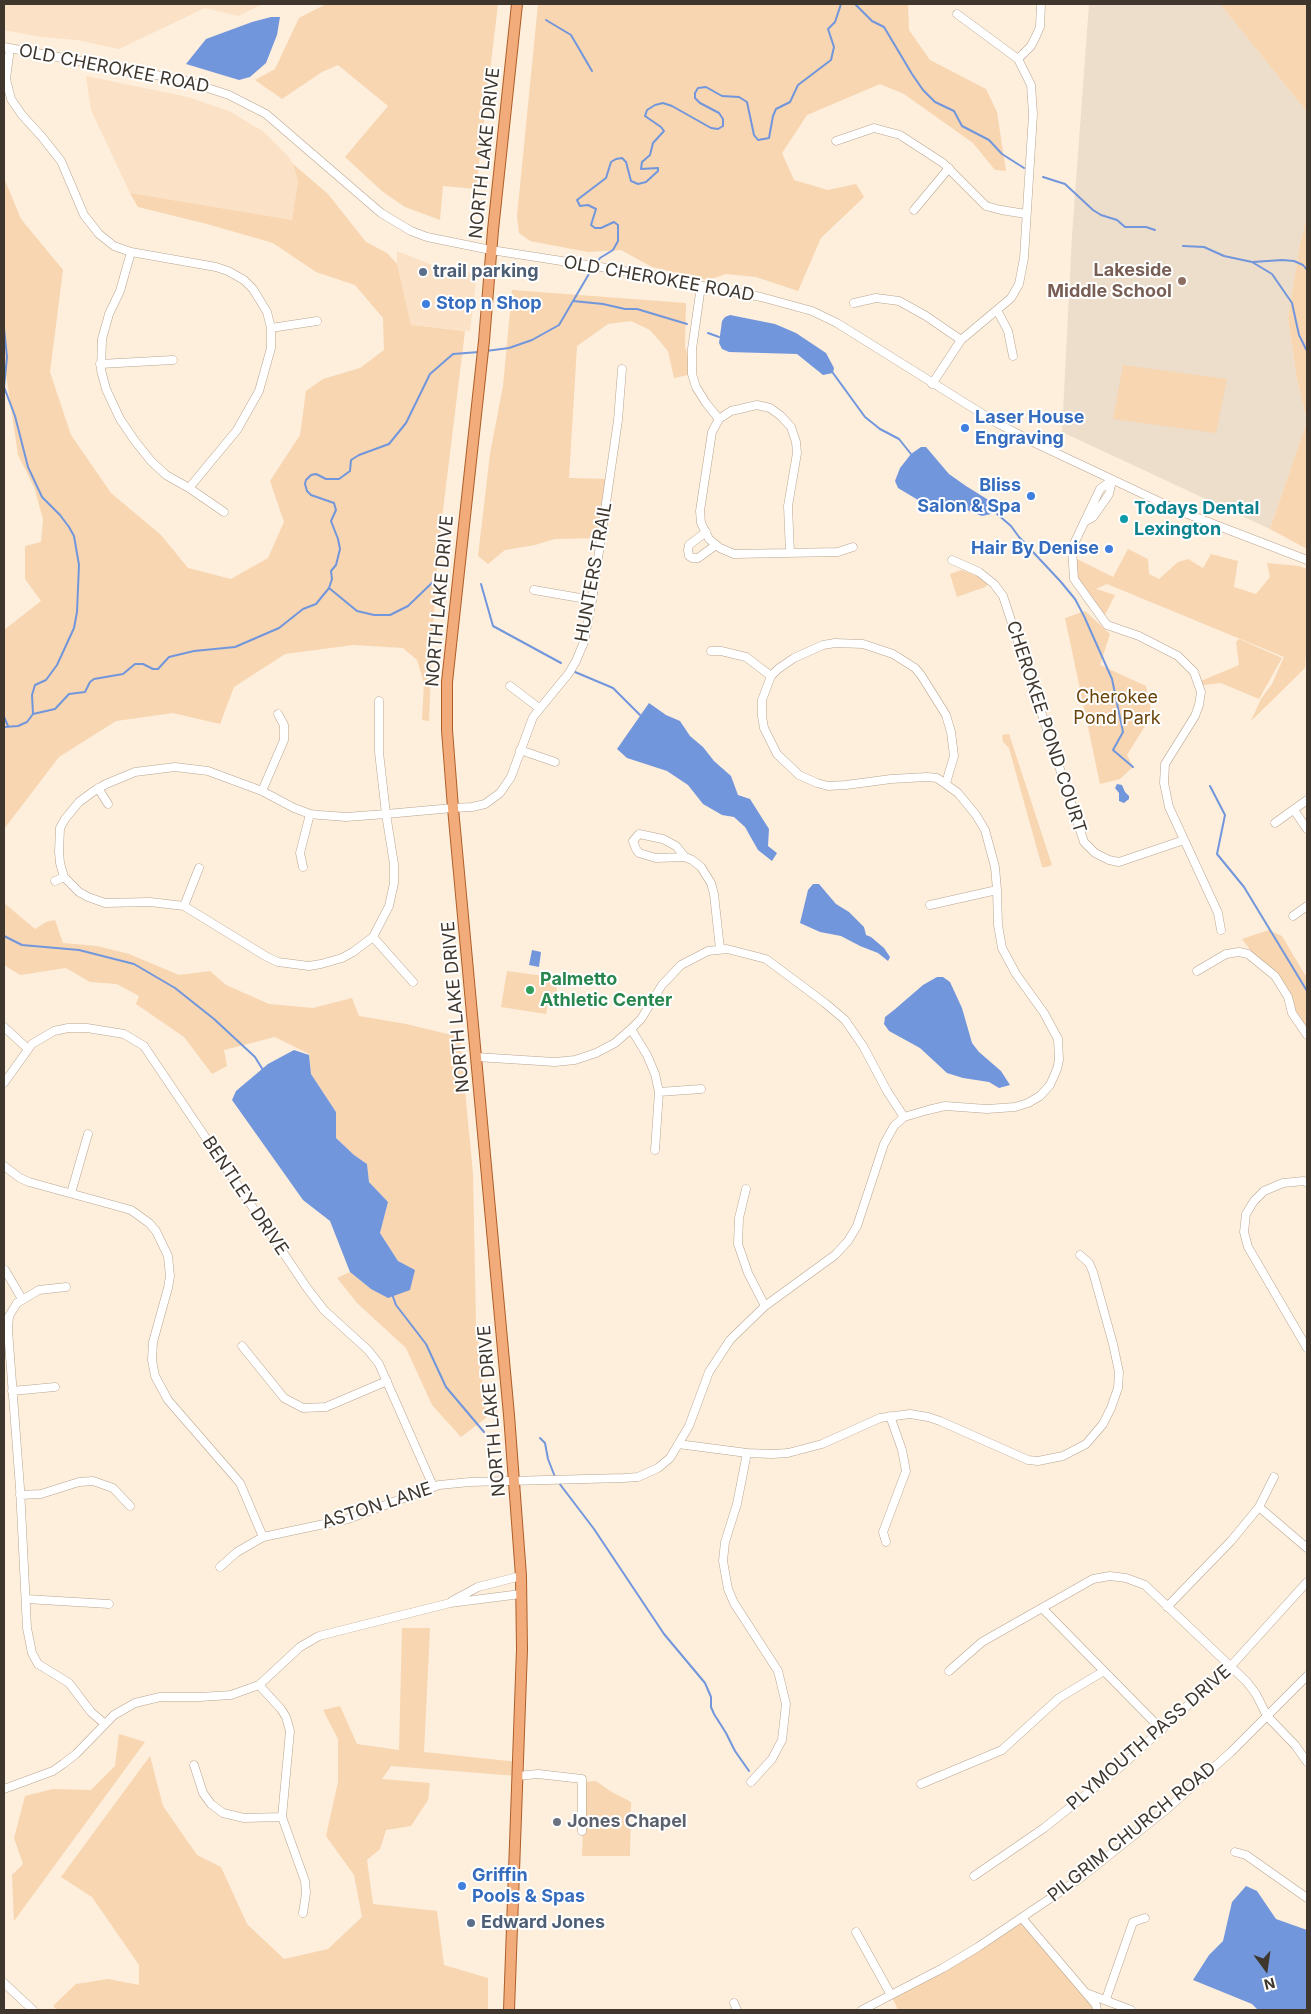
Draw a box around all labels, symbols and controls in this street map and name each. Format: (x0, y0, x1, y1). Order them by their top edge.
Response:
street label: OLD CHEROKEE ROAD (17, 40, 211, 98)
street label: NORTH LAKE DRIVE (465, 66, 505, 240)
street label: OLD CHEROKEE ROAD (562, 252, 756, 306)
place label: Lakeside Middle School (1047, 260, 1172, 302)
place label: trail parking (433, 261, 539, 283)
marker: trail parking (417, 266, 429, 278)
marker: Lakeside Middle School (1176, 275, 1188, 287)
place label: Stop n Shop (436, 293, 542, 315)
marker: Stop n Shop (420, 298, 432, 310)
place label: Laser House Engraving (975, 407, 1085, 449)
marker: Laser House Engraving (959, 422, 971, 434)
place label: Bliss Salon & Spa (917, 475, 1021, 518)
marker: Bliss Salon & Spa (1025, 490, 1037, 502)
place label: Todays Dental Lexington (1134, 498, 1259, 540)
street label: HUNTERS TRAIL (571, 500, 617, 644)
marker: Todays Dental Lexington (1118, 513, 1130, 525)
street label: NORTH LAKE DRIVE (422, 514, 458, 688)
place label: Hair By Denise (971, 538, 1099, 560)
marker: Hair By Denise (1103, 543, 1115, 555)
street label: CHEROKEE POND COURT (1001, 618, 1091, 836)
park label: Cherokee Pond Park (1073, 687, 1161, 730)
street label: NORTH LAKE DRIVE (438, 920, 474, 1094)
place label: Palmetto Athletic Center (540, 969, 672, 1012)
marker: Palmetto Athletic Center (524, 984, 536, 996)
street label: BENTLEY DRIVE (197, 1132, 293, 1260)
street label: NORTH LAKE DRIVE (474, 1324, 510, 1498)
street label: ASTON LANE (319, 1478, 435, 1534)
street label: PLYMOUTH PASS DRIVE (1063, 1661, 1235, 1815)
street label: PILGRIM CHURCH ROAD (1043, 1757, 1221, 1907)
place label: Jones Chapel (567, 1811, 687, 1833)
marker: Jones Chapel (551, 1816, 563, 1828)
place label: Griffin Pools & Spas (472, 1865, 585, 1908)
marker: Griffin Pools & Spas (456, 1880, 468, 1892)
place label: Edward Jones (481, 1912, 605, 1934)
marker: Edward Jones (465, 1917, 477, 1929)
north arrow (1241, 1944, 1291, 1994)
text: N (1263, 1974, 1277, 1994)

